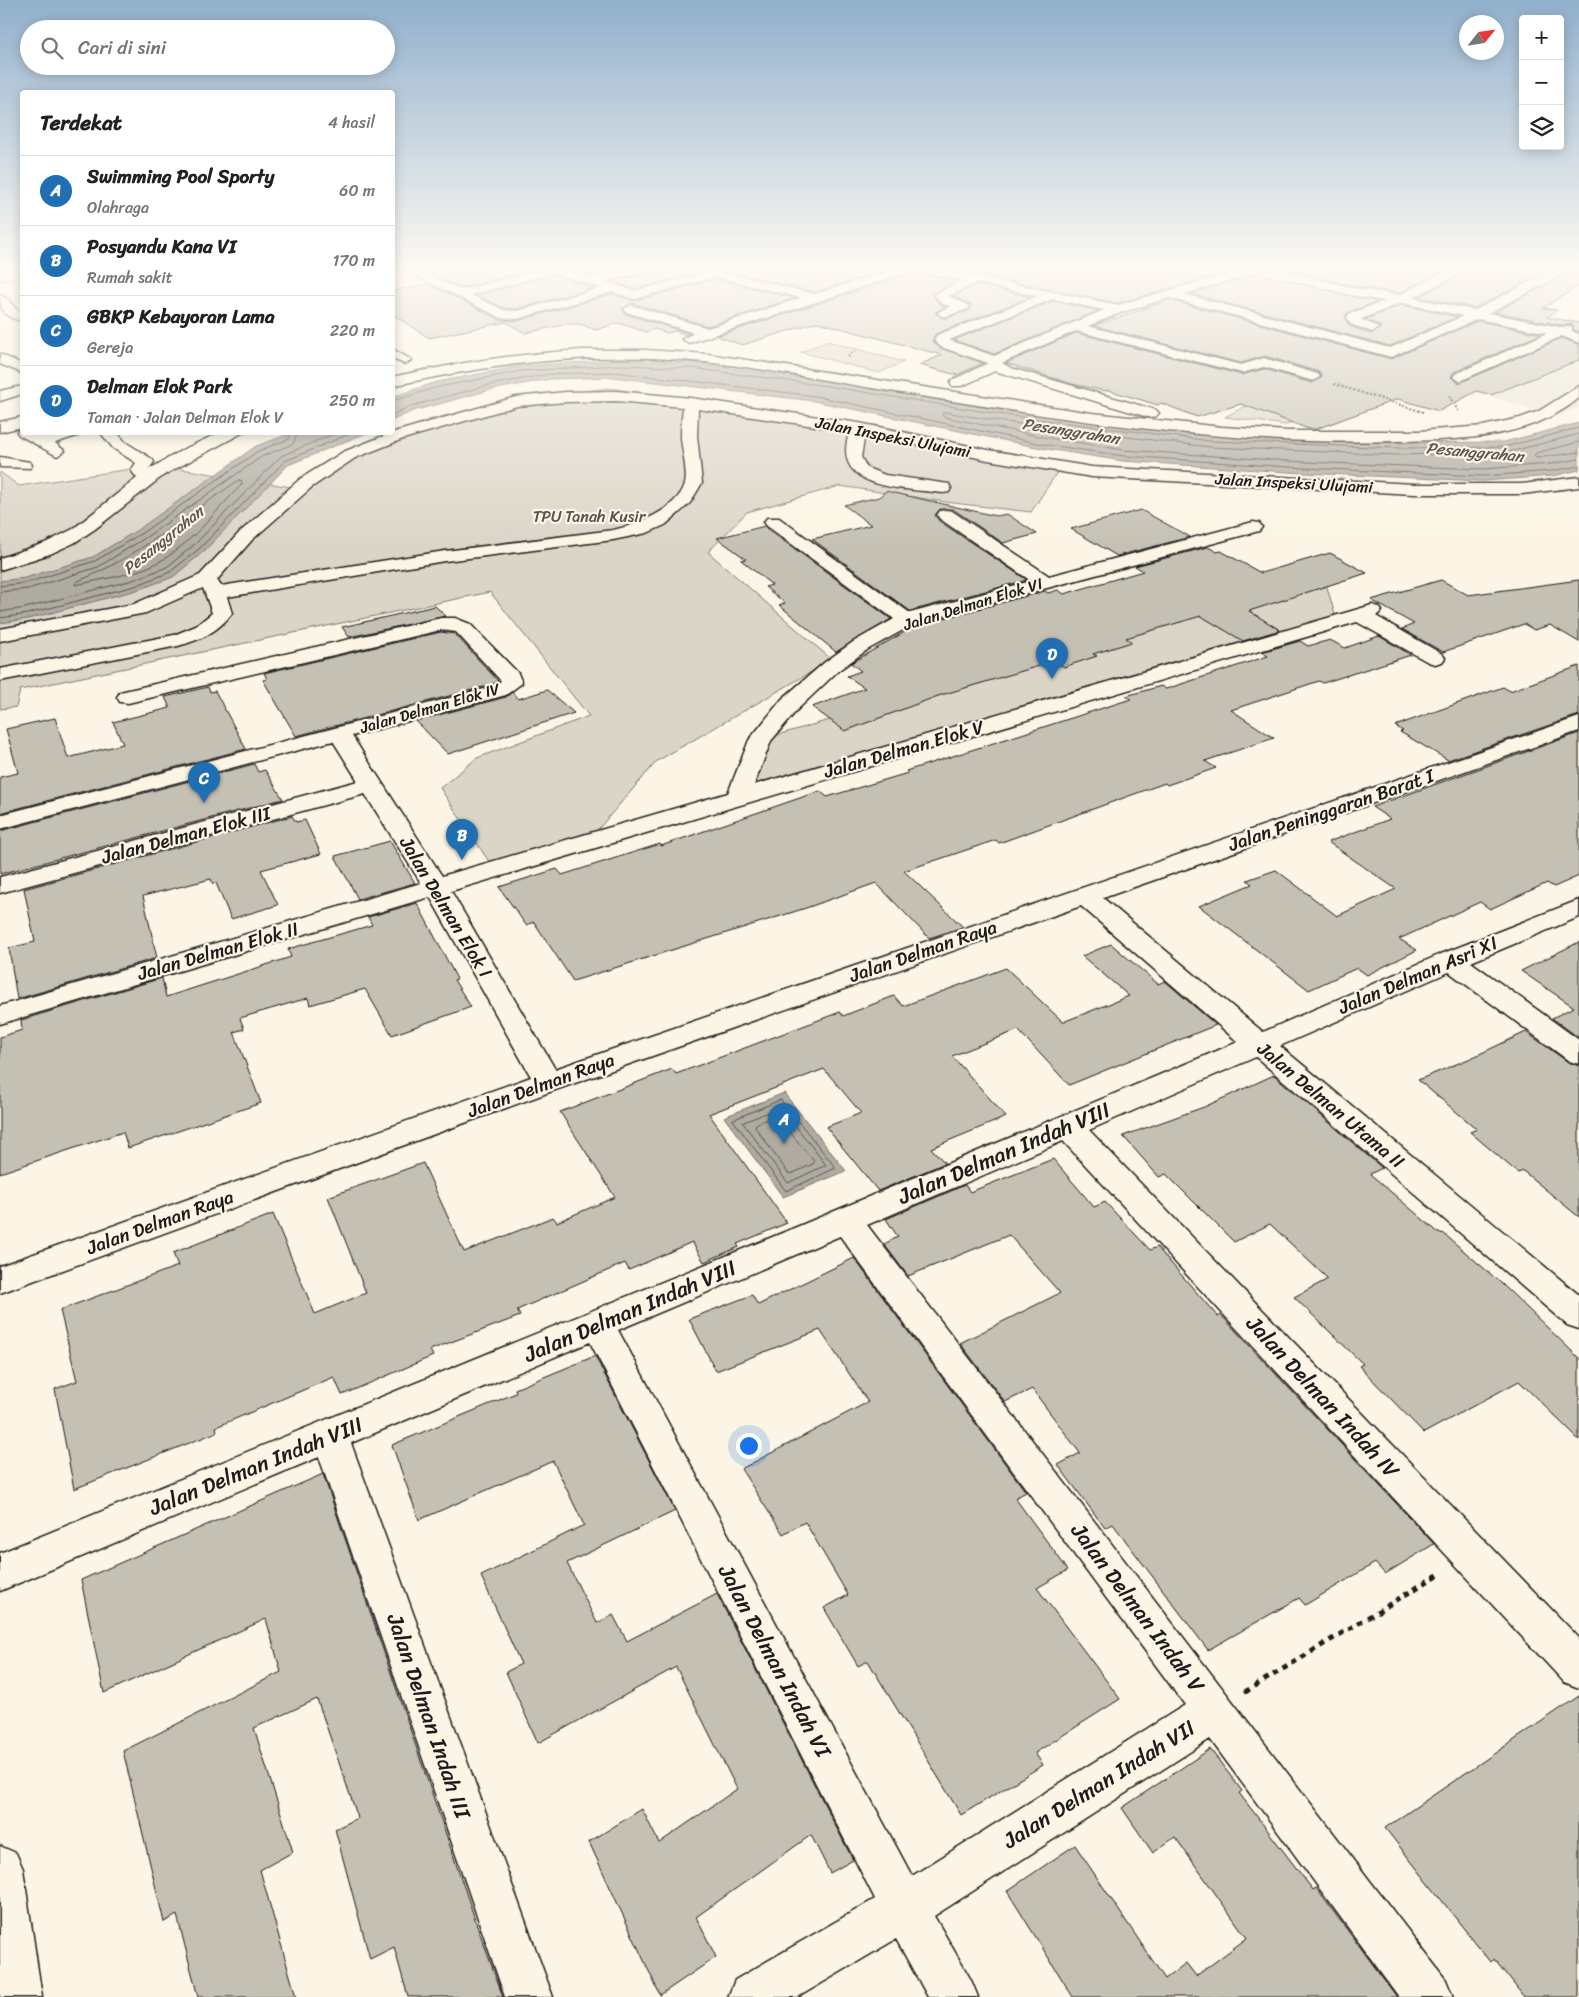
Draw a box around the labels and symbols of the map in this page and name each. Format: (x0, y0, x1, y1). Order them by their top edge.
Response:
north arrow (1459, 15, 1504, 60)
street label: Jalan Inspeksi Ulujami (812, 408, 974, 466)
water label: Pesanggrahan (1020, 409, 1124, 453)
water label: Pesanggrahan (1425, 433, 1527, 471)
street label: Jalan Inspeksi Ulujami (1214, 464, 1374, 502)
water label: Pesanggrahan (116, 496, 212, 582)
park label: TPU Tanah Kusir (533, 502, 647, 531)
street label: Jalan Delman Elok VI (899, 569, 1046, 639)
pin: D (1036, 638, 1068, 679)
street label: Jalan Delman Elok IV (356, 674, 504, 742)
street label: Jalan Delman Elok V (819, 710, 989, 788)
street label: Jalan Peninggaran Barat I (1223, 759, 1440, 861)
pin: C (188, 762, 220, 803)
street label: Jalan Delman Elok III (97, 796, 276, 874)
pin: B (446, 819, 478, 860)
street label: Jalan Delman Elok I (390, 829, 502, 984)
street label: Jalan Delman Raya (844, 910, 1002, 992)
street label: Jalan Delman Elok II (133, 912, 303, 990)
street label: Jalan Delman Asri XI (1332, 926, 1503, 1024)
street label: Jalan Delman Utama II (1249, 1032, 1412, 1177)
street label: Jalan Delman Raya (462, 1043, 620, 1127)
street label: Jalan Delman Indah VIII (891, 1090, 1117, 1216)
pin: A (768, 1103, 800, 1144)
street label: Jalan Delman Raya (81, 1180, 239, 1264)
street label: Jalan Delman Indah VIII (517, 1248, 743, 1374)
street label: Jalan Delman Indah IV (1236, 1305, 1410, 1489)
street label: Jalan Delman Indah VIII (142, 1405, 369, 1527)
your location (736, 1433, 762, 1459)
street label: Jalan Delman Indah V (1060, 1513, 1216, 1703)
street label: Jalan Delman Indah VI (707, 1556, 843, 1766)
street label: Jalan Delman Indah III (375, 1607, 483, 1825)
street label: Jalan Delman Indah VII (994, 1709, 1203, 1860)

